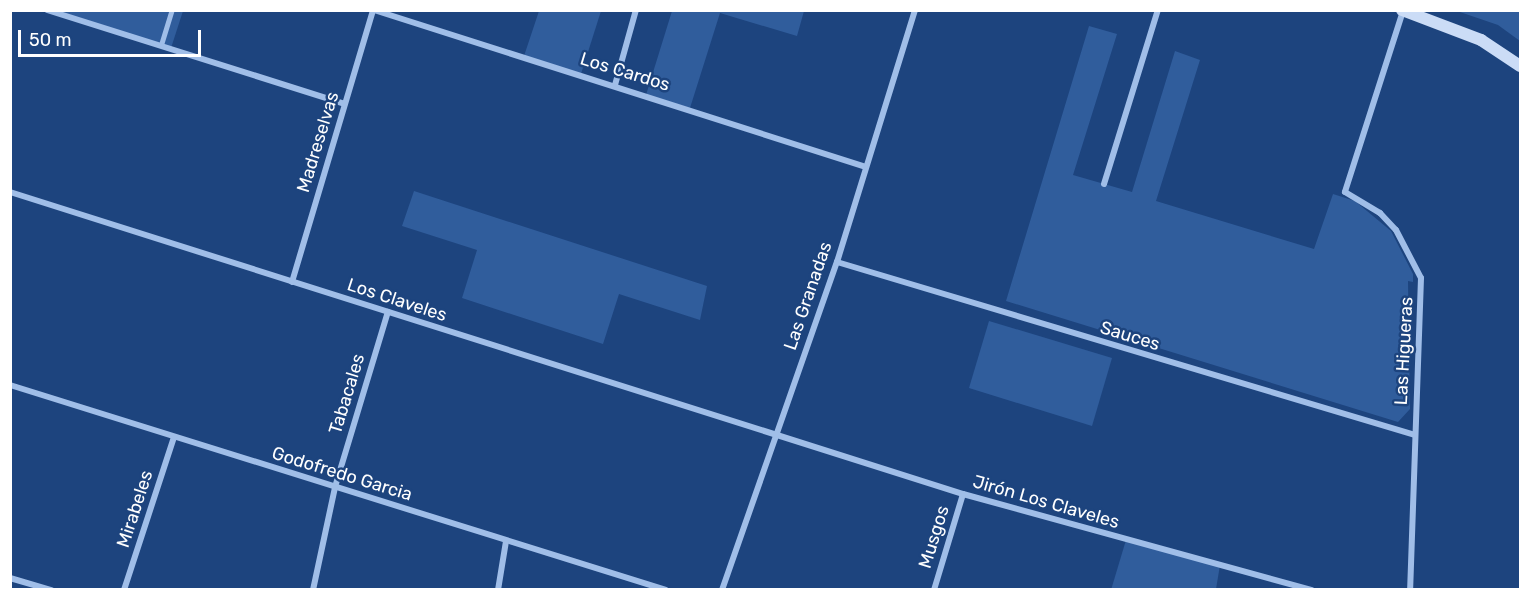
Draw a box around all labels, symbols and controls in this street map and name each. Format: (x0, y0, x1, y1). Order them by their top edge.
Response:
scale bar (21, 18, 204, 56)
text: 50 m (29, 29, 72, 51)
street label: Los Cardos (578, 48, 672, 96)
street label: Madreselvas (292, 89, 344, 195)
street label: Las Granadas (779, 239, 837, 353)
street label: Los Claveles (345, 274, 449, 326)
street label: Las Higueras (1390, 296, 1418, 406)
street label: Sauces (1098, 317, 1162, 355)
street label: Tabacales (325, 351, 369, 437)
street label: Godofredo Garcia (269, 442, 415, 506)
street label: Mirabeles (112, 468, 158, 550)
street label: Jirón Los Claveles (970, 471, 1122, 533)
street label: Musgos (914, 503, 954, 571)

